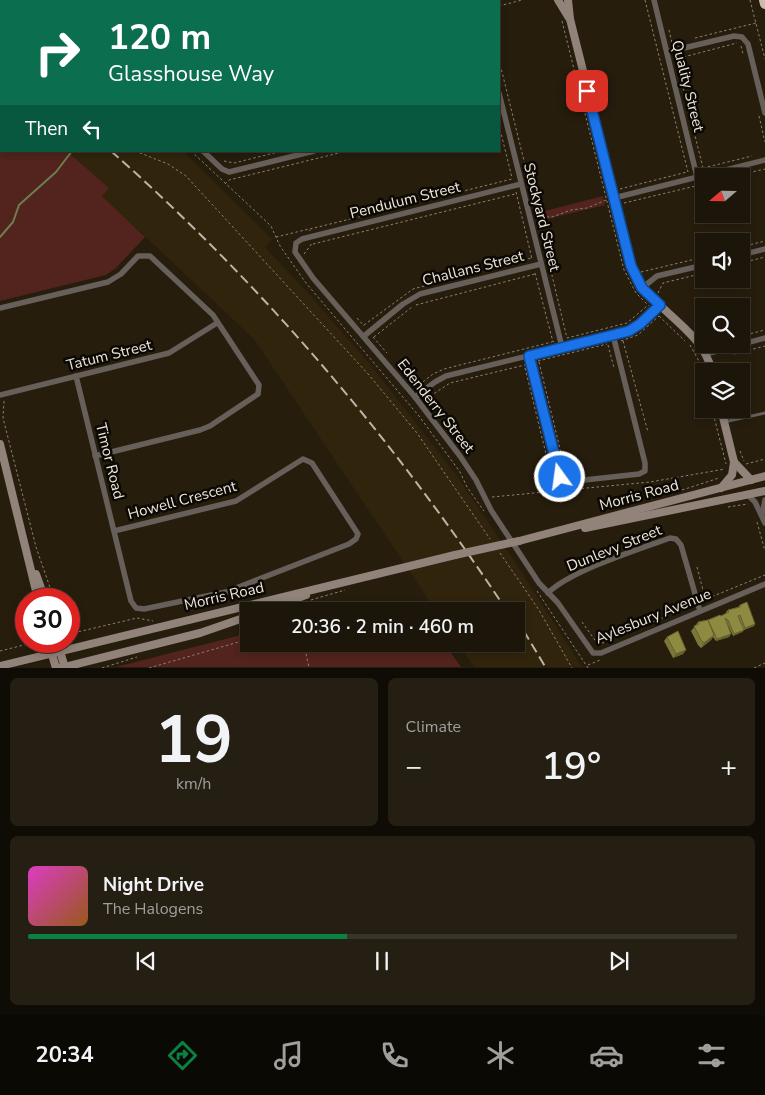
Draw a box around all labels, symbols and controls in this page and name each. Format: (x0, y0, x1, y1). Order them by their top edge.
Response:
text: 120 m (108, 14, 211, 61)
icon: right (25, 20, 90, 85)
street label: Quality Street (667, 38, 709, 135)
text: Glasshouse Way (108, 59, 274, 89)
pin (566, 70, 608, 112)
icon: arrive (573, 77, 601, 105)
icon: left (78, 115, 106, 143)
text: Then (25, 116, 68, 142)
street label: Stockyard Street (519, 161, 565, 274)
north arrow (695, 168, 750, 222)
map controls (695, 168, 750, 418)
street label: Pendulum Street (348, 176, 463, 223)
button: sound (695, 233, 750, 288)
street label: Challans Street (420, 246, 527, 290)
button: search (695, 298, 750, 353)
street label: Tatum Street (64, 335, 154, 375)
street label: Edenderry Street (393, 355, 480, 458)
button: layers (695, 363, 750, 418)
street label: Timor Road (91, 421, 129, 501)
position arrow (533, 450, 585, 502)
street label: Morris Road (597, 475, 681, 515)
street label: Howell Crescent (125, 476, 239, 524)
street label: Dunlevy Street (564, 520, 665, 576)
street label: Morris Road (182, 577, 266, 615)
street label: Aylesbury Avenue (592, 584, 714, 648)
speed limit sign: 30 (15, 588, 80, 653)
text: 20:36 · 2 min · 460 m (291, 614, 474, 640)
text: 19 (155, 696, 233, 785)
text: Climate (406, 716, 461, 738)
text: 19° (541, 741, 601, 792)
text: − (406, 748, 422, 786)
text: + (720, 748, 737, 786)
text: km/h (176, 773, 211, 795)
text: Night Drive (103, 872, 204, 898)
text: The Halogens (103, 898, 203, 920)
icon: previous (132, 947, 160, 975)
icon: pause (368, 947, 396, 975)
icon: next (605, 947, 633, 975)
icon: directions (165, 1038, 200, 1073)
icon: music (271, 1038, 306, 1073)
icon: phone (377, 1038, 412, 1073)
icon: climate (483, 1038, 518, 1073)
icon: car (589, 1038, 624, 1073)
icon: filters (694, 1038, 729, 1073)
text: 20:34 (35, 1040, 94, 1070)

